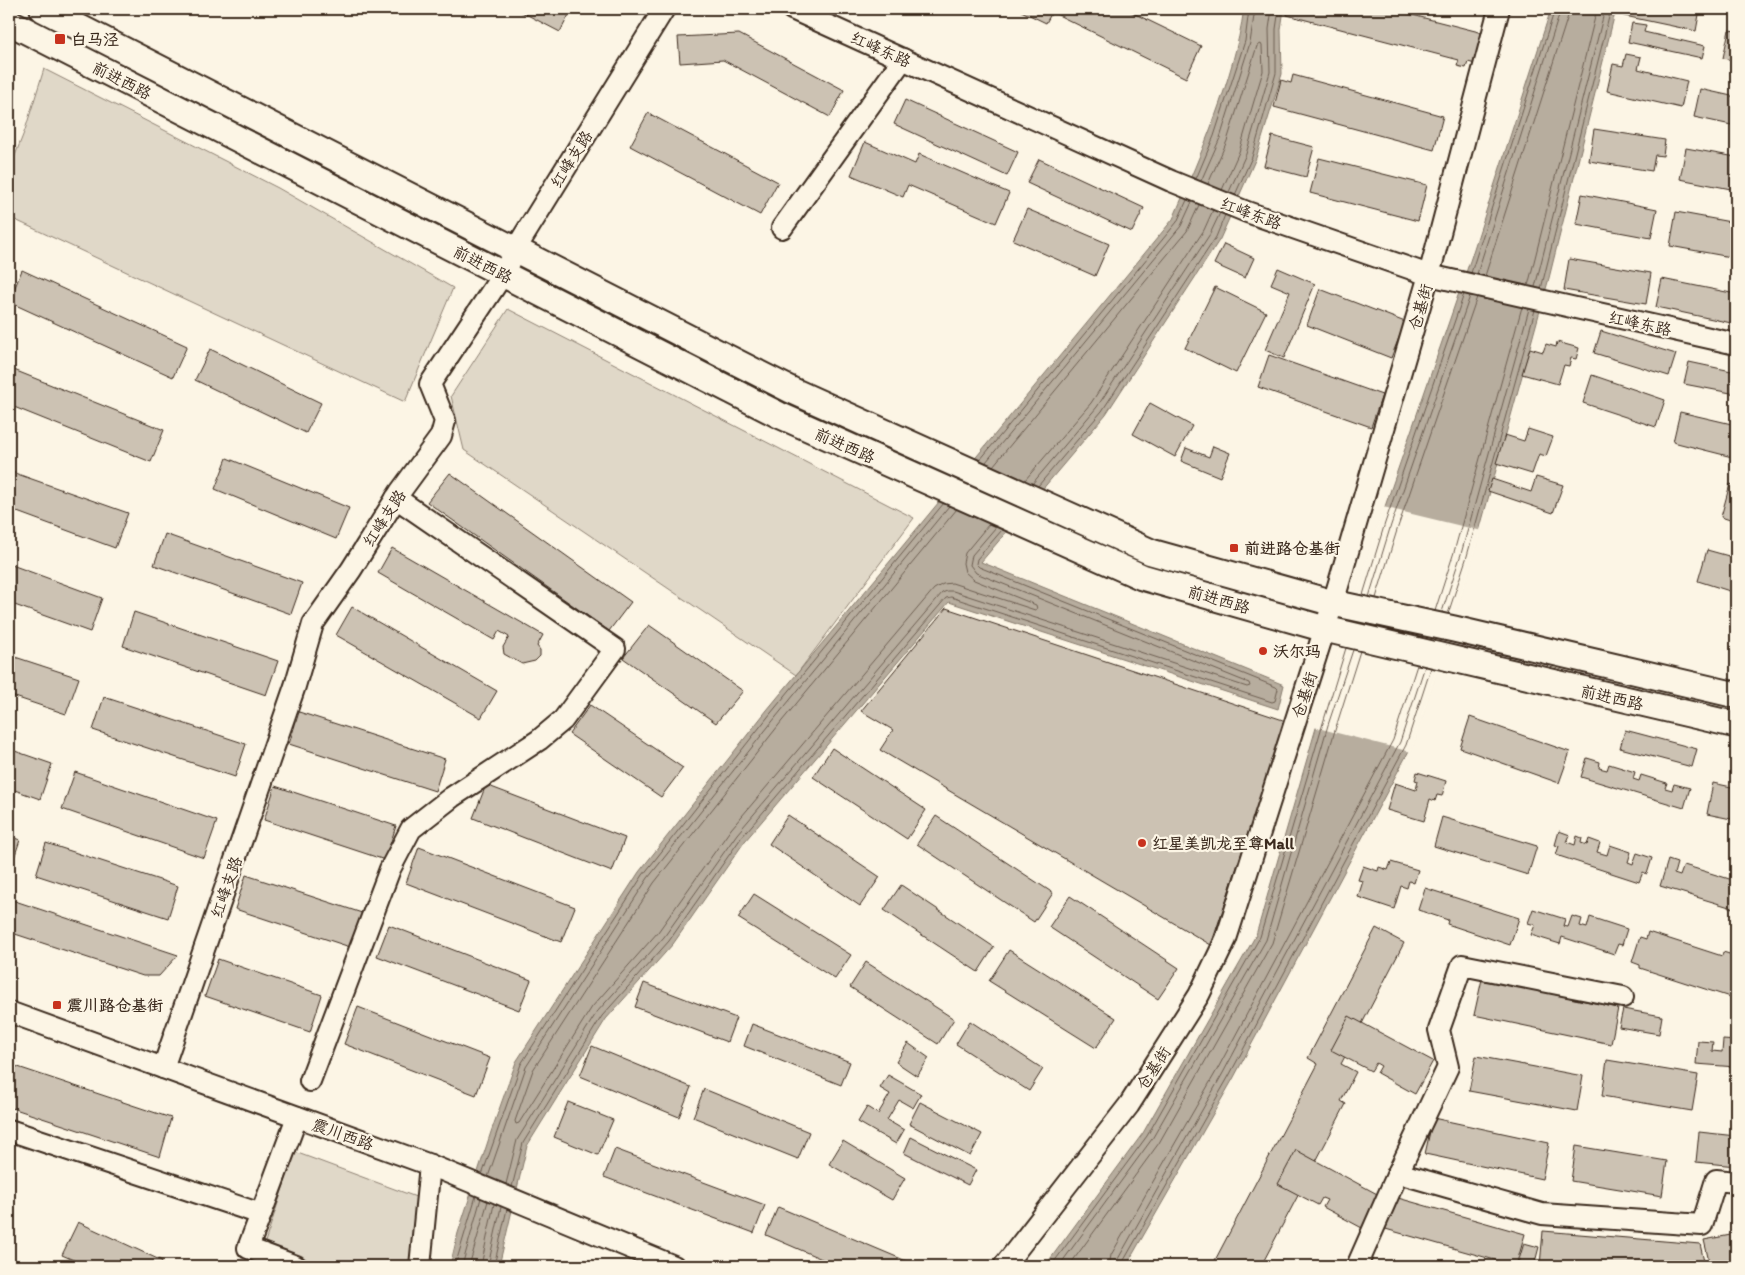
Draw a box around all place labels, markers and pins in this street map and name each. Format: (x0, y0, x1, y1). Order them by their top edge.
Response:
place label: 白马泾 (71, 30, 119, 49)
marker: 白马泾 (53, 32, 67, 46)
place label: 前进路仓基街 (1244, 539, 1340, 558)
marker: 前进路仓基街 (1228, 542, 1240, 554)
place label: 沃尔玛 (1273, 642, 1321, 661)
marker: 沃尔玛 (1257, 645, 1269, 657)
place label: 红星美凯龙至尊Mall (1152, 834, 1294, 853)
marker: 红星美凯龙至尊Mall (1136, 837, 1148, 849)
place label: 震川路仓基街 (67, 996, 163, 1015)
marker: 震川路仓基街 (51, 999, 63, 1011)

